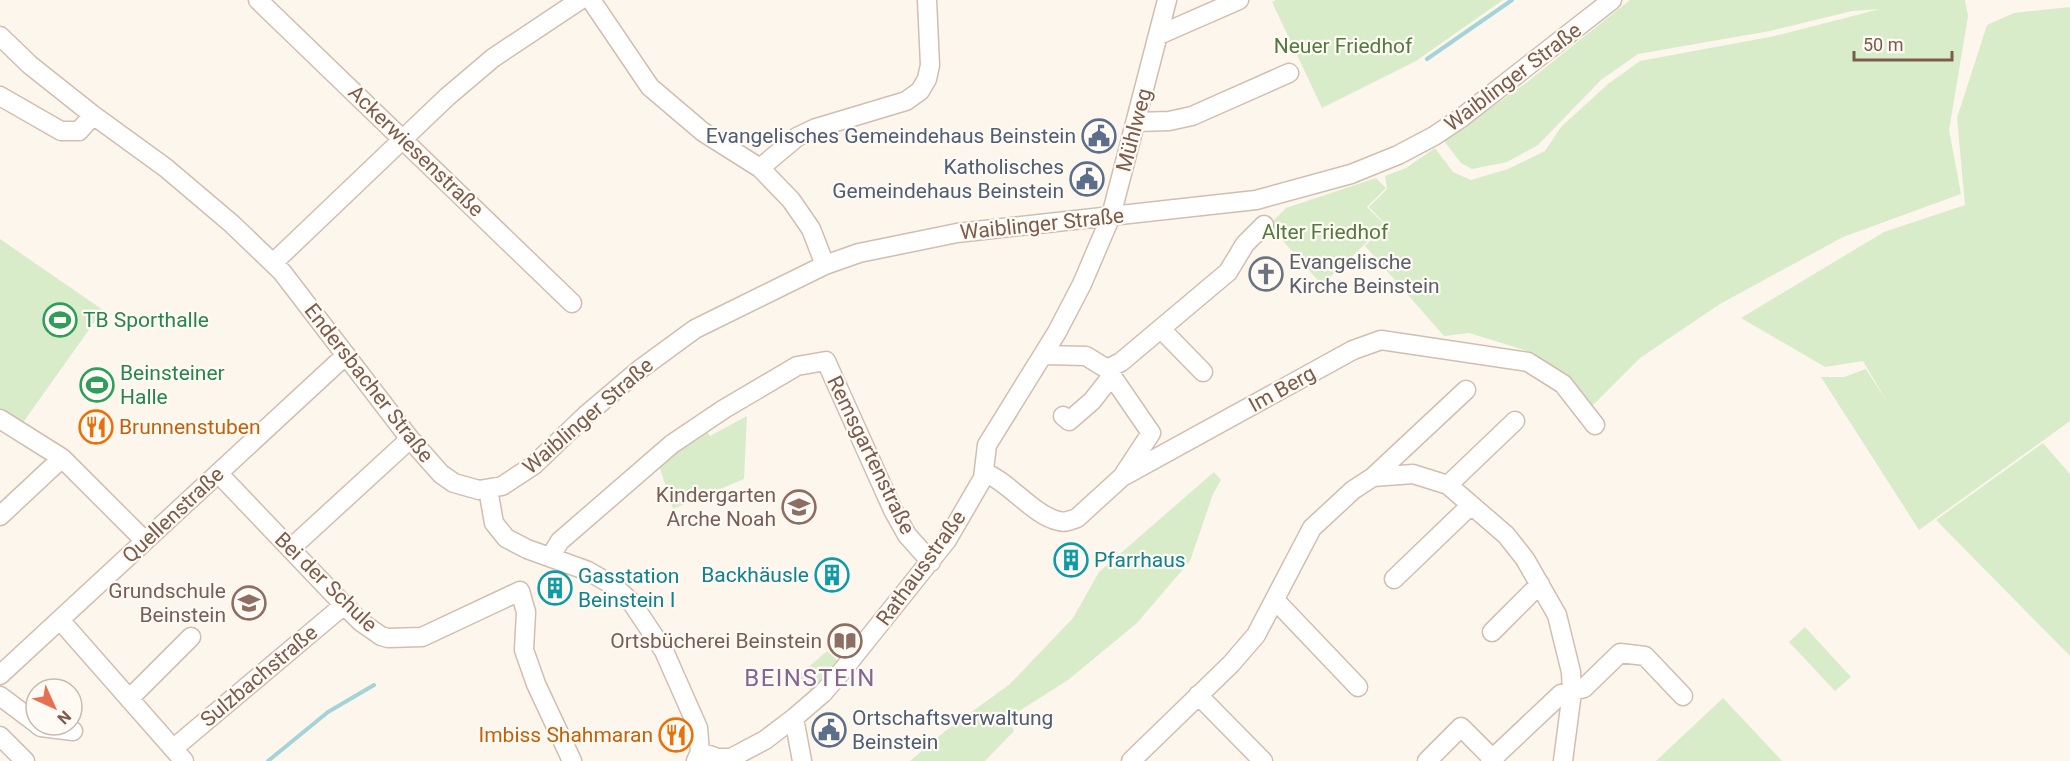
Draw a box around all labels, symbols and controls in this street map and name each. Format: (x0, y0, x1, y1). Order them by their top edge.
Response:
street label: Waiblinger Straße (1440, 18, 1586, 136)
scale bar (1854, 24, 1952, 62)
park label: Neuer Friedhof (1274, 34, 1413, 58)
text: 50 m (1863, 34, 1903, 55)
street label: Ackerwiesenstraße (343, 80, 489, 222)
street label: Mühlweg (1111, 86, 1157, 174)
public building icon: Evangelisches Gemeindehaus Beinstein (1081, 118, 1117, 154)
place label: Evangelisches Gemeindehaus Beinstein (706, 124, 1076, 148)
place label: Katholisches Gemeindehaus Beinstein (832, 155, 1064, 203)
public building icon: Katholisches Gemeindehaus Beinstein (1069, 161, 1105, 197)
street label: Waiblinger Straße (959, 203, 1125, 245)
park label: Alter Friedhof (1262, 220, 1389, 244)
place label: Evangelische Kirche Beinstein (1289, 250, 1440, 298)
church icon: Evangelische Kirche Beinstein (1248, 256, 1284, 292)
street label: Endersbacher Straße (300, 299, 438, 467)
sports icon: TB Sporthalle (42, 302, 78, 338)
place label: TB Sporthalle (83, 308, 209, 332)
street label: Waiblinger Straße (518, 353, 658, 479)
place label: Beinsteiner Halle (120, 361, 225, 409)
street label: Im Berg (1245, 361, 1319, 417)
sports icon: Beinsteiner Halle (79, 367, 115, 403)
street label: Remsgartenstraße (822, 372, 920, 538)
restaurant icon: Brunnenstuben (78, 409, 114, 445)
place label: Brunnenstuben (119, 415, 261, 439)
street label: Quellenstraße (117, 462, 229, 568)
place label: Kindergarten Arche Noah (656, 483, 776, 531)
school or university icon: Kindergarten Arche Noah (781, 489, 817, 525)
street label: Rathausstraße (871, 506, 971, 630)
street label: Bei der Schule (270, 527, 382, 637)
building icon: Pfarrhaus (1053, 542, 1089, 578)
place label: Pfarrhaus (1094, 548, 1186, 572)
building icon: Backhäusle (814, 557, 850, 593)
place label: Backhäusle (701, 563, 809, 587)
place label: Gasstation Beinstein I (578, 564, 679, 612)
building icon: Gasstation Beinstein I (537, 570, 573, 606)
place label: Grundschule Beinstein (108, 579, 226, 627)
school or university icon: Grundschule Beinstein (231, 585, 267, 621)
street label: Sulzbachstraße (196, 620, 322, 732)
library icon: Ortsbücherei Beinstein (827, 623, 863, 659)
place label: Ortsbücherei Beinstein (610, 629, 822, 653)
district label: BEINSTEIN (744, 664, 876, 692)
north arrow (24, 677, 84, 737)
place label: Ortschaftsverwaltung Beinstein (852, 706, 1053, 754)
text: N (54, 707, 75, 728)
public building icon: Ortschaftsverwaltung Beinstein (811, 712, 847, 748)
restaurant icon: Imbiss Shahmaran (658, 717, 694, 753)
place label: Imbiss Shahmaran (478, 723, 653, 747)

